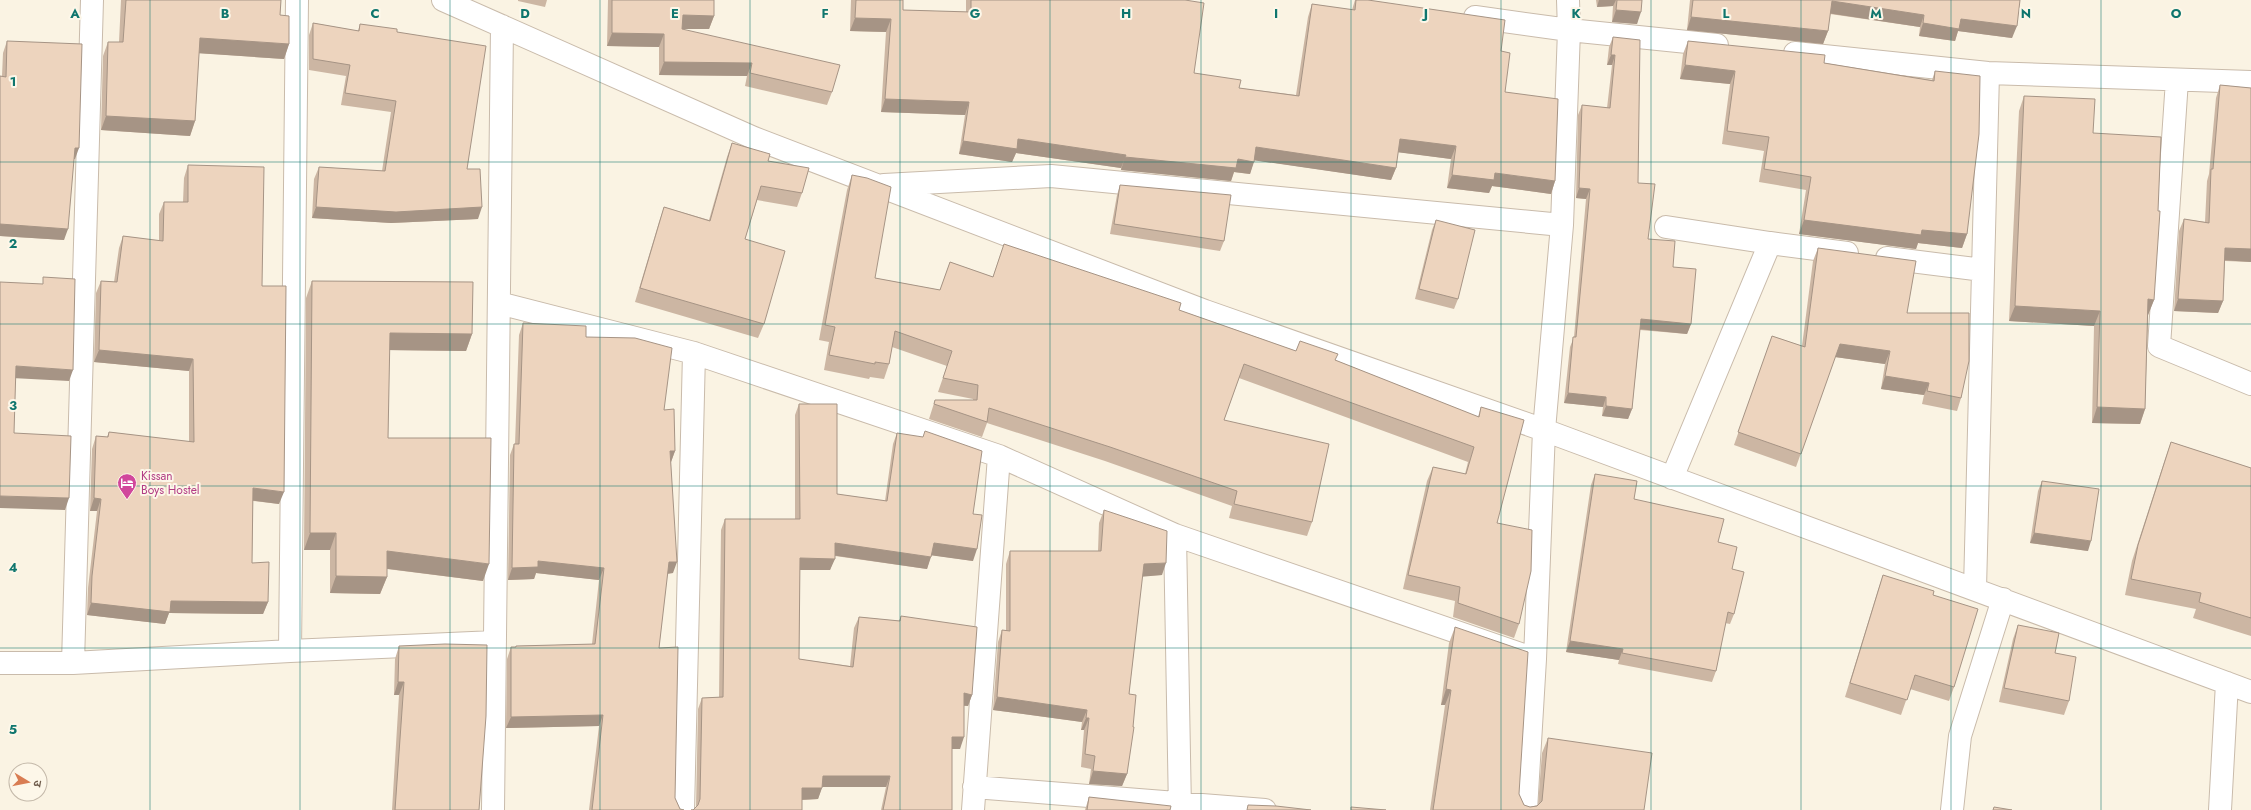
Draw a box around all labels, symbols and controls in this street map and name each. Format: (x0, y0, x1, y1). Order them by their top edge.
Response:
text: A (69, 4, 80, 23)
text: B (221, 4, 230, 23)
text: C (370, 4, 380, 23)
text: D (520, 4, 530, 23)
text: E (671, 4, 679, 23)
text: F (821, 4, 829, 23)
text: G (970, 4, 981, 23)
text: H (1121, 4, 1131, 23)
text: I (1274, 4, 1278, 23)
text: J (1421, 4, 1428, 23)
text: K (1571, 4, 1581, 23)
text: L (1723, 4, 1730, 23)
text: M (1870, 4, 1882, 23)
text: N (2021, 4, 2031, 23)
text: O (2171, 4, 2182, 23)
text: 1 (10, 72, 16, 91)
text: 2 (9, 234, 17, 253)
text: 3 (9, 396, 17, 415)
place label: Kissan Boys Hostel (141, 467, 200, 499)
hotel icon: Kissan Boys Hostel (116, 472, 138, 500)
text: 4 (8, 558, 18, 577)
text: 5 (9, 720, 17, 739)
north arrow (8, 762, 48, 802)
text: उ (29, 779, 46, 789)

